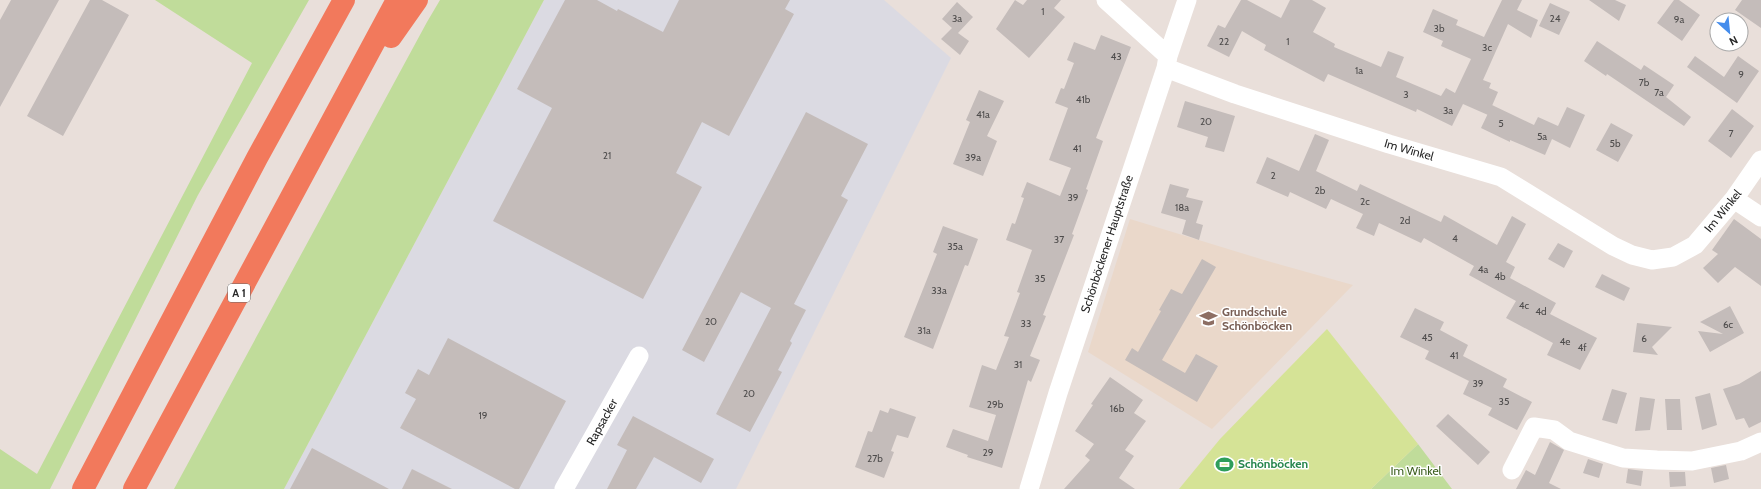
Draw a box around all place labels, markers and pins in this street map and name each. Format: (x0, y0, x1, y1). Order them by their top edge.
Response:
place label: Grundschule Schönböcken (1222, 304, 1292, 333)
school or university icon: Grundschule Schönböcken (1199, 309, 1219, 329)
sports icon: Schönböcken (1215, 454, 1235, 474)
place label: Schönböcken (1238, 456, 1308, 471)

